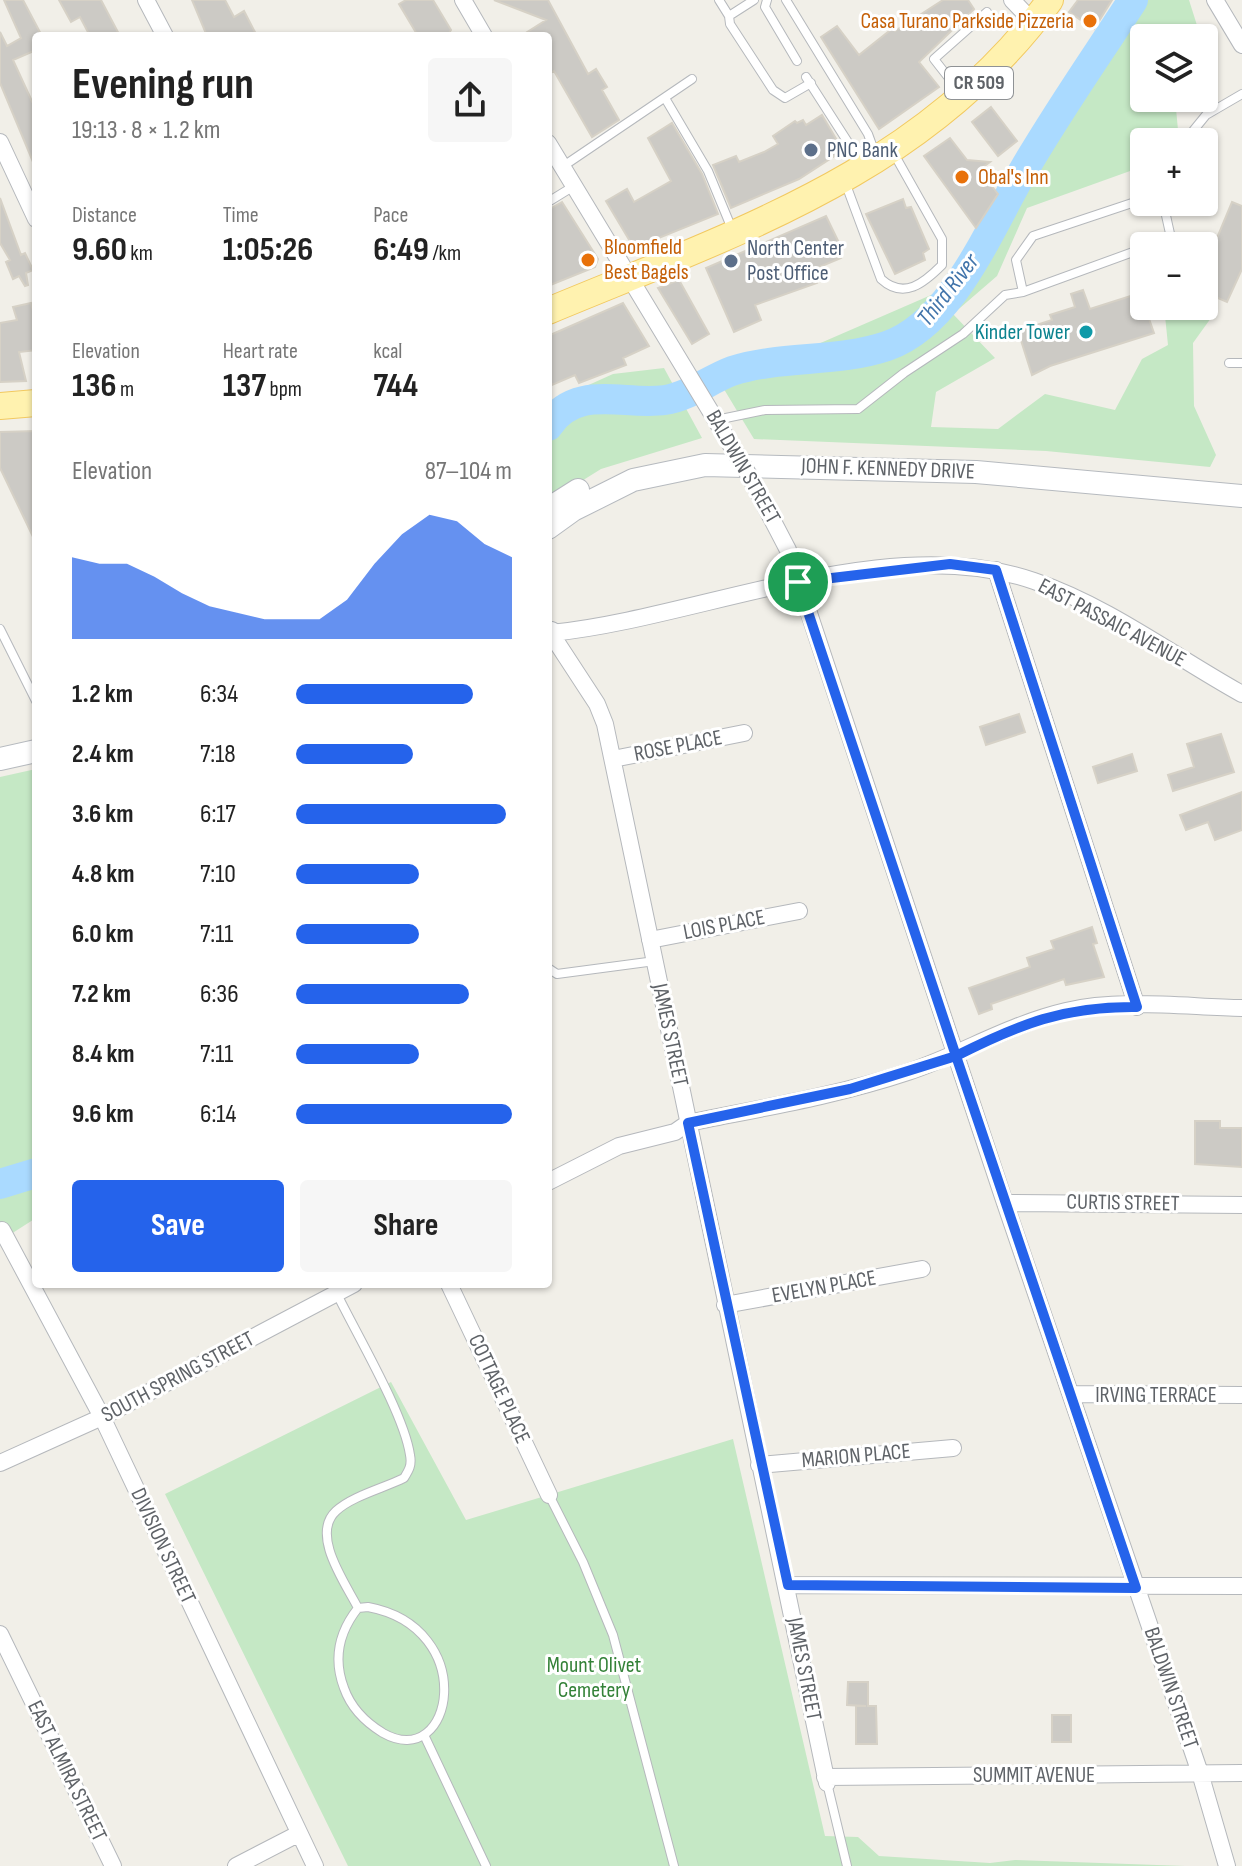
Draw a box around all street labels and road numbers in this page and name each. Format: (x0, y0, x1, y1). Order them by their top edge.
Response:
road number: CR 509 (945, 67, 1013, 99)
street label: BALDWIN STREET (700, 405, 786, 529)
street label: JOHN F. KENNEDY DRIVE (800, 452, 975, 486)
street label: EAST PASSAIC AVENUE (1033, 573, 1191, 673)
street label: ROSE PLACE (632, 724, 724, 768)
street label: LOIS PLACE (681, 904, 767, 946)
street label: JAMES STREET (646, 980, 694, 1089)
street label: CURTIS STREET (1066, 1189, 1180, 1217)
street label: EVELYN PLACE (770, 1265, 878, 1309)
street label: SOUTH SPRING STREET (97, 1325, 259, 1429)
street label: COTTAGE PLACE (462, 1330, 536, 1448)
street label: IRVING TERRACE (1095, 1382, 1217, 1409)
street label: MARION PLACE (800, 1438, 912, 1474)
street label: DIVISION STREET (124, 1484, 202, 1608)
street label: JAMES STREET (781, 1614, 827, 1723)
street label: BALDWIN STREET (1138, 1624, 1204, 1752)
street label: EAST ALMIRA STREET (21, 1696, 113, 1846)
street label: SUMMIT AVENUE (973, 1762, 1095, 1789)

